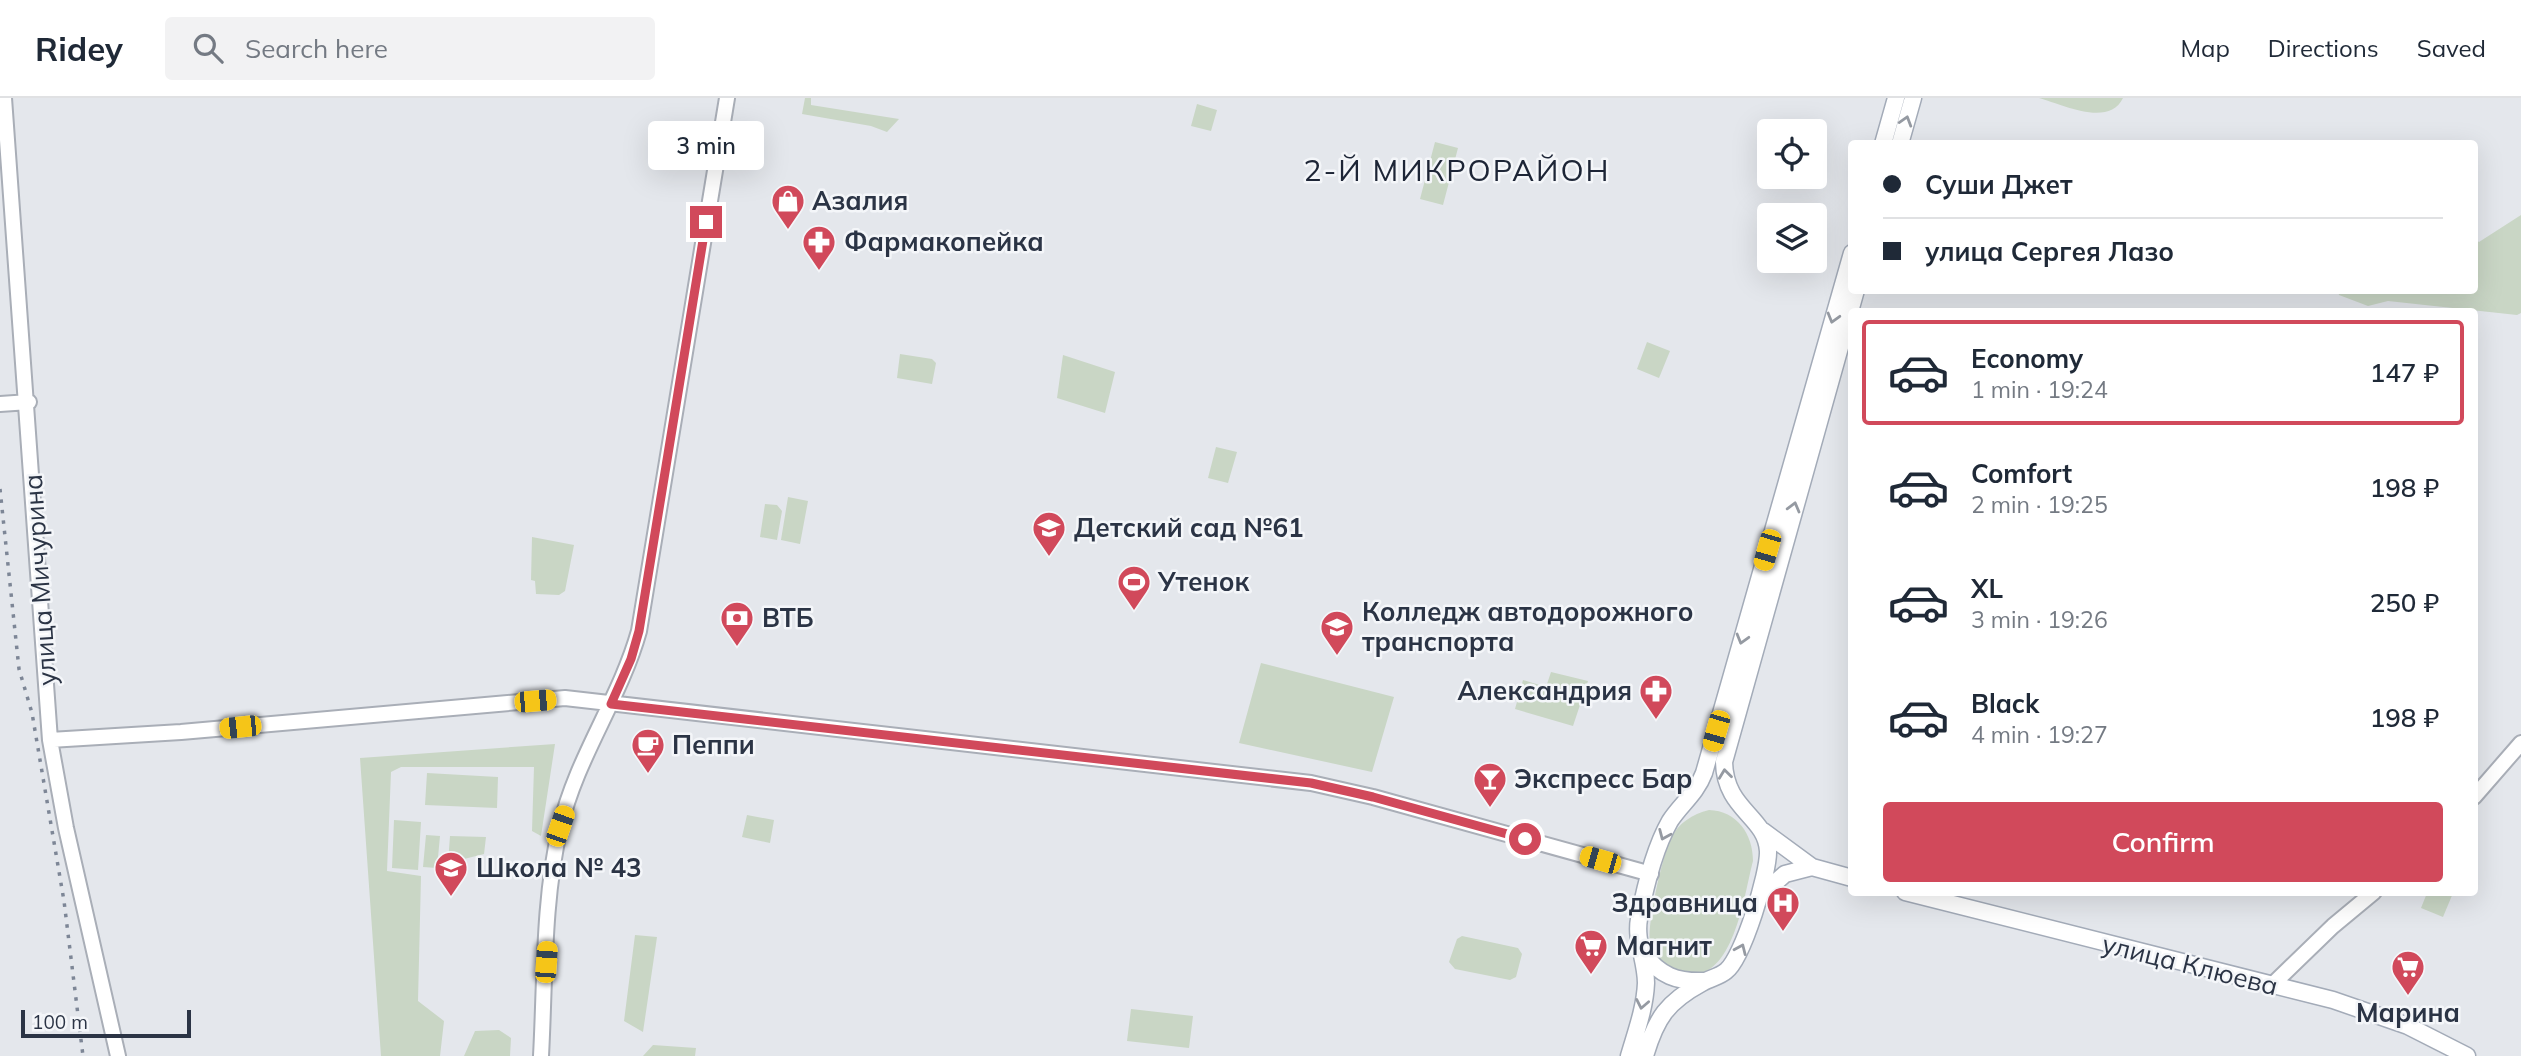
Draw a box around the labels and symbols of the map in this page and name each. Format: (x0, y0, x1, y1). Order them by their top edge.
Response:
one-way arrow (1898, 115, 1913, 127)
callout: 3 min (648, 121, 764, 170)
district label: 2-Й МИКРОРАЙОН (1303, 151, 1611, 189)
shop icon: Азалия (769, 182, 807, 231)
place label: Азалия (812, 184, 908, 217)
route end (690, 206, 722, 238)
pharmacy icon: Фармакопейка (800, 223, 838, 272)
place label: Фармакопейка (844, 225, 1044, 258)
one-way arrow (1826, 312, 1841, 324)
street label: улица Мичурина (16, 473, 63, 687)
one-way arrow (1786, 501, 1801, 513)
school or university icon: Детский сад №61 (1030, 509, 1068, 558)
place label: Детский сад №61 (1074, 511, 1304, 544)
car (1752, 527, 1783, 573)
sports icon: Утенок (1115, 563, 1153, 612)
place label: Утенок (1157, 565, 1249, 598)
place label: Колледж автодорожного транспорта (1362, 595, 1693, 658)
bank icon: ВТБ (718, 599, 756, 648)
place label: ВТБ (762, 601, 814, 634)
school or university icon: Колледж автодорожного транспорта (1318, 608, 1356, 657)
one-way arrow (1735, 633, 1750, 645)
pharmacy icon: Александрия (1637, 672, 1675, 721)
place label: Александрия (1457, 674, 1632, 707)
car (514, 689, 557, 713)
car (1701, 708, 1732, 754)
car (219, 714, 262, 740)
cafe icon: Пеппи (629, 726, 667, 775)
place label: Пеппи (672, 728, 755, 761)
bar icon: Экспресс Бар (1471, 760, 1509, 809)
place label: Экспресс Бар (1514, 762, 1692, 795)
one-way arrow (1718, 768, 1733, 780)
car (544, 803, 577, 849)
route start (1509, 823, 1541, 855)
one-way arrow (1659, 828, 1673, 840)
car (1577, 844, 1624, 876)
school or university icon: Школа № 43 (432, 849, 470, 898)
place label: Школа № 43 (476, 851, 642, 884)
hospital icon: Здравница (1764, 884, 1802, 933)
place label: Здравница (1612, 886, 1758, 919)
supermarket icon: Магнит (1572, 927, 1610, 976)
street label: улица Клюева (2099, 927, 2282, 1002)
place label: Магнит (1616, 929, 1712, 962)
car (535, 940, 558, 984)
one-way arrow (1733, 944, 1747, 956)
supermarket icon: Марина (2389, 948, 2427, 997)
place label: Марина (2356, 996, 2460, 1029)
one-way arrow (1636, 998, 1651, 1010)
scale bar (21, 1007, 191, 1039)

